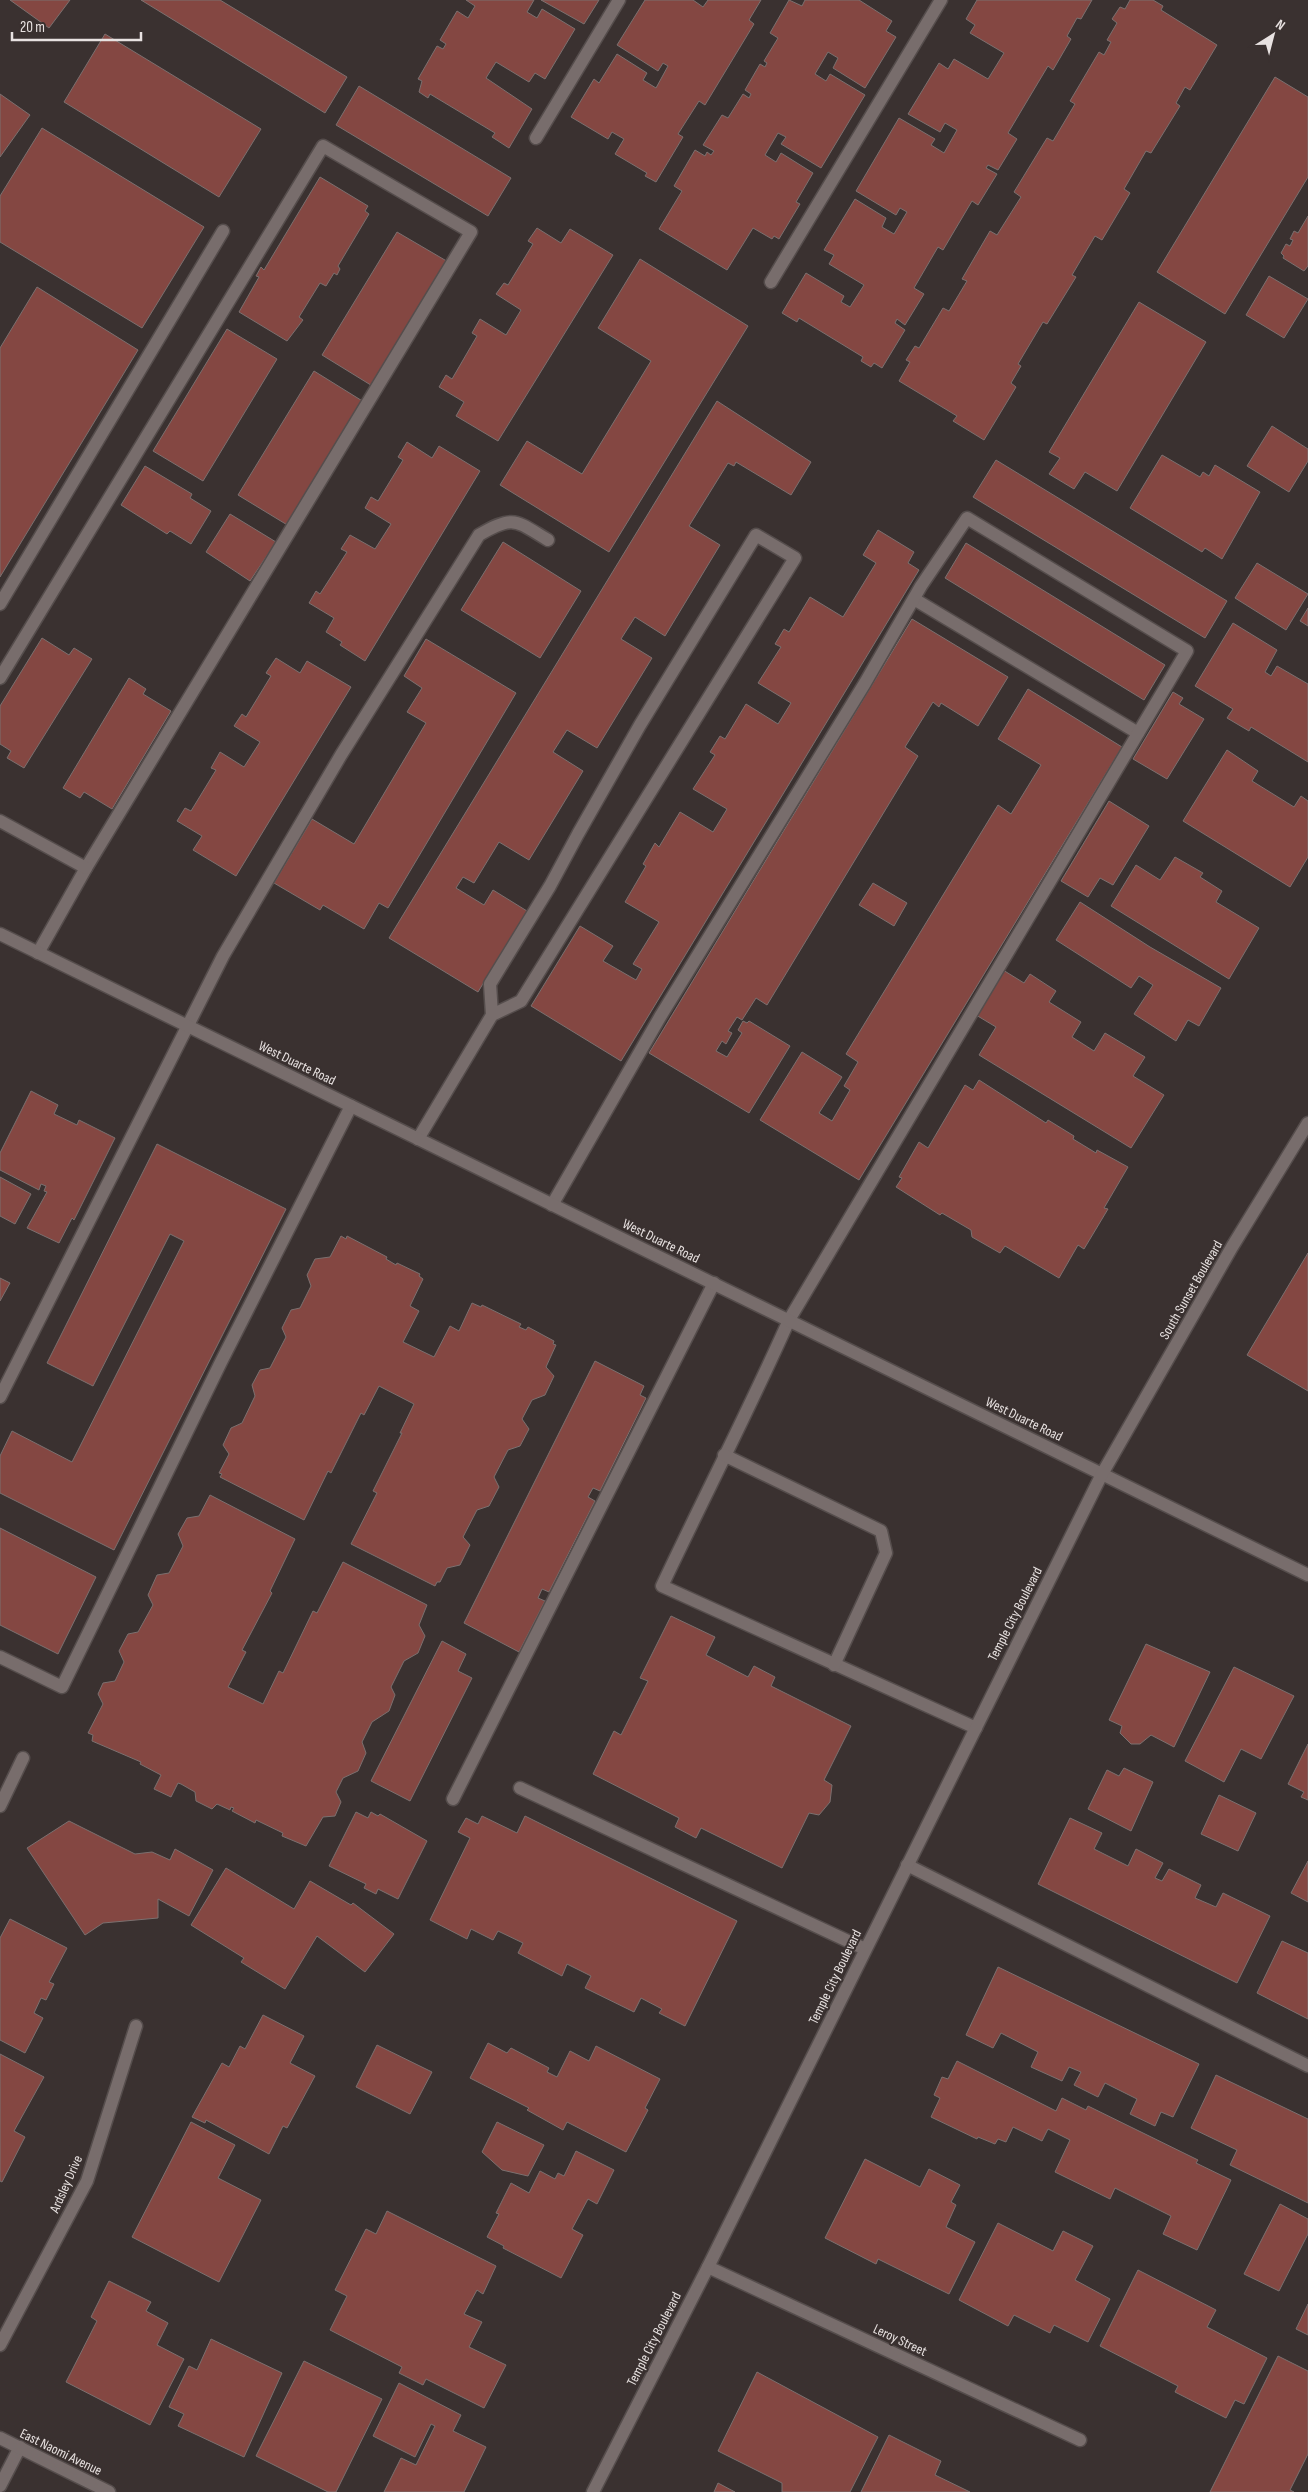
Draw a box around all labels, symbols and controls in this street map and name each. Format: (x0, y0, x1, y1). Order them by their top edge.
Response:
scale bar (12, 10, 141, 42)
north arrow (1248, 10, 1298, 60)
text: N (1272, 16, 1288, 34)
text: 20 m (20, 18, 45, 37)
street label: West Duarte Road (256, 1037, 338, 1089)
street label: West Duarte Road (620, 1215, 702, 1267)
street label: South Sunset Boulevard (1156, 1237, 1226, 1342)
street label: West Duarte Road (983, 1393, 1065, 1445)
street label: Temple City Boulevard (984, 1564, 1046, 1664)
street label: Temple City Boulevard (805, 1927, 865, 2027)
street label: Ardsley Drive (45, 2153, 86, 2216)
street label: Temple City Boulevard (623, 2289, 685, 2389)
street label: Leroy Street (870, 2320, 930, 2360)
street label: East Naomi Avenue (17, 2425, 105, 2479)

